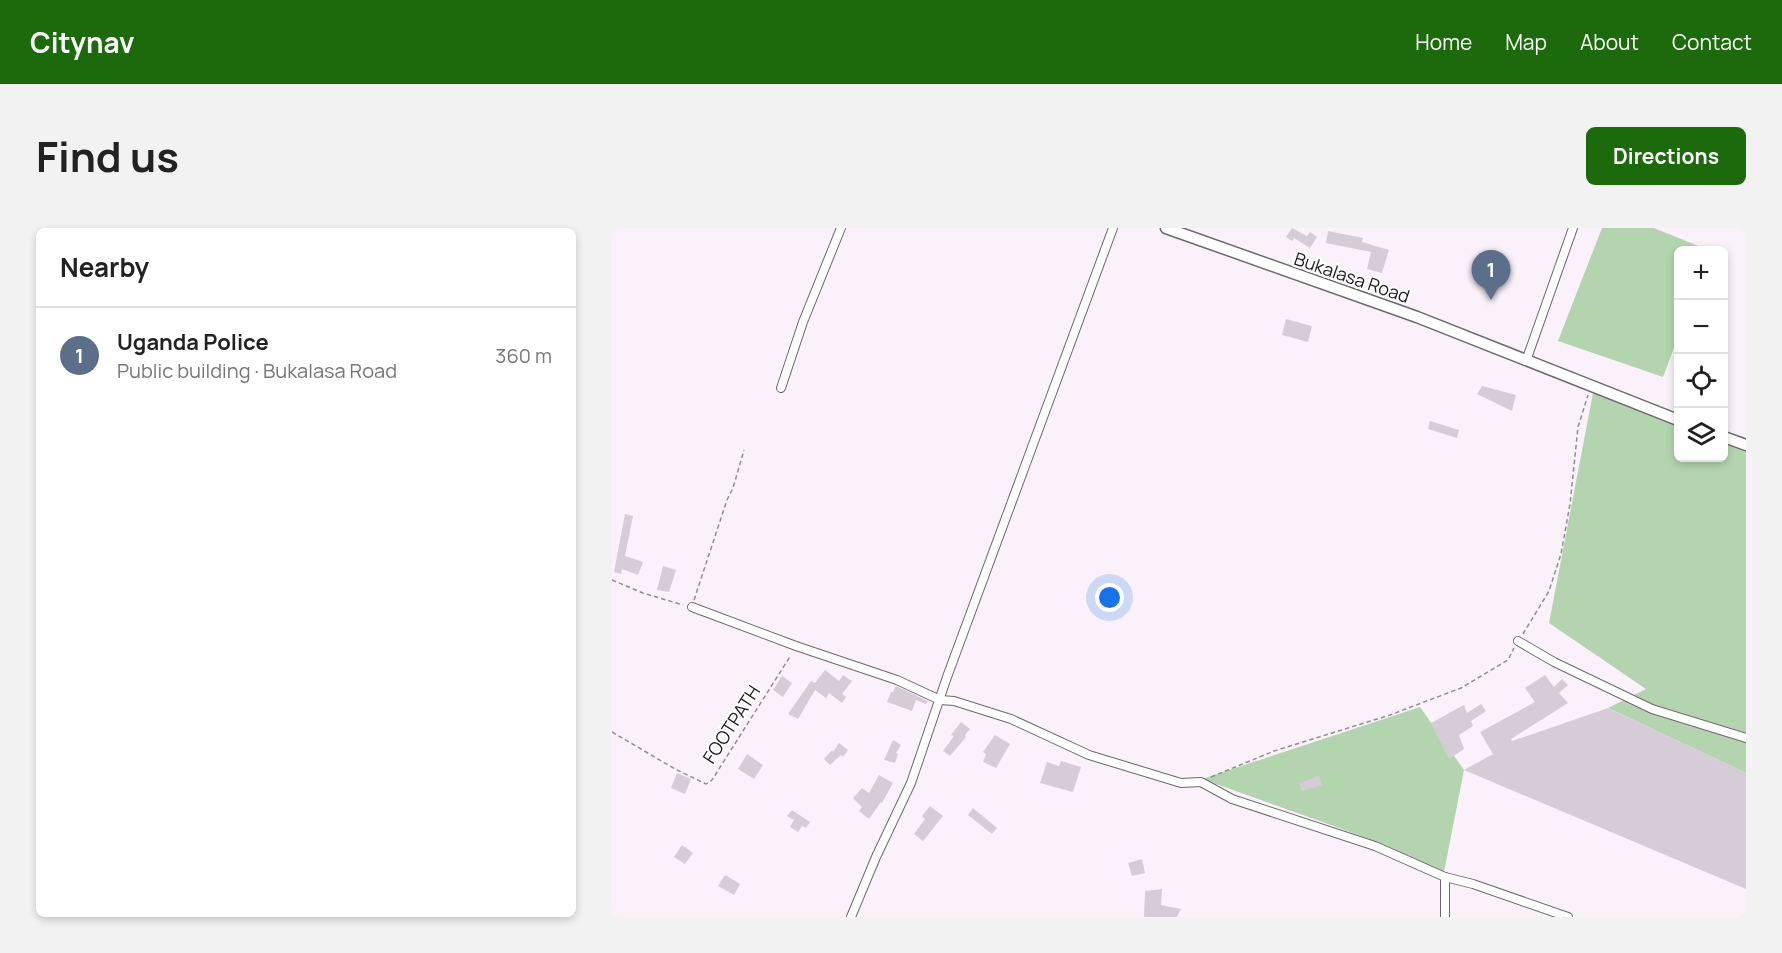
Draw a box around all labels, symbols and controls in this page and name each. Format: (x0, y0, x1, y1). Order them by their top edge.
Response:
text: Citynav (30, 23, 134, 61)
text: Home (1415, 28, 1472, 56)
text: Map (1505, 28, 1547, 56)
text: About (1580, 28, 1639, 56)
text: Contact (1672, 28, 1752, 56)
text: Find us (36, 127, 179, 185)
button: Directions (1586, 127, 1746, 185)
street label: Bukalasa Road (1291, 246, 1413, 308)
map controls (1674, 246, 1728, 462)
button: + (1674, 246, 1728, 300)
text: Nearby (60, 249, 149, 285)
pin: 1 (1472, 250, 1510, 300)
button: − (1674, 300, 1728, 354)
text: Uganda Police (117, 327, 269, 357)
text: 1 (75, 342, 84, 369)
text: 360 m (495, 342, 552, 369)
button: locate (1674, 354, 1728, 408)
text: Public building · Bukalasa Road (117, 357, 397, 384)
button: layers (1674, 408, 1728, 462)
your location (1095, 583, 1124, 612)
street label: FOOTPATH (697, 680, 765, 768)

